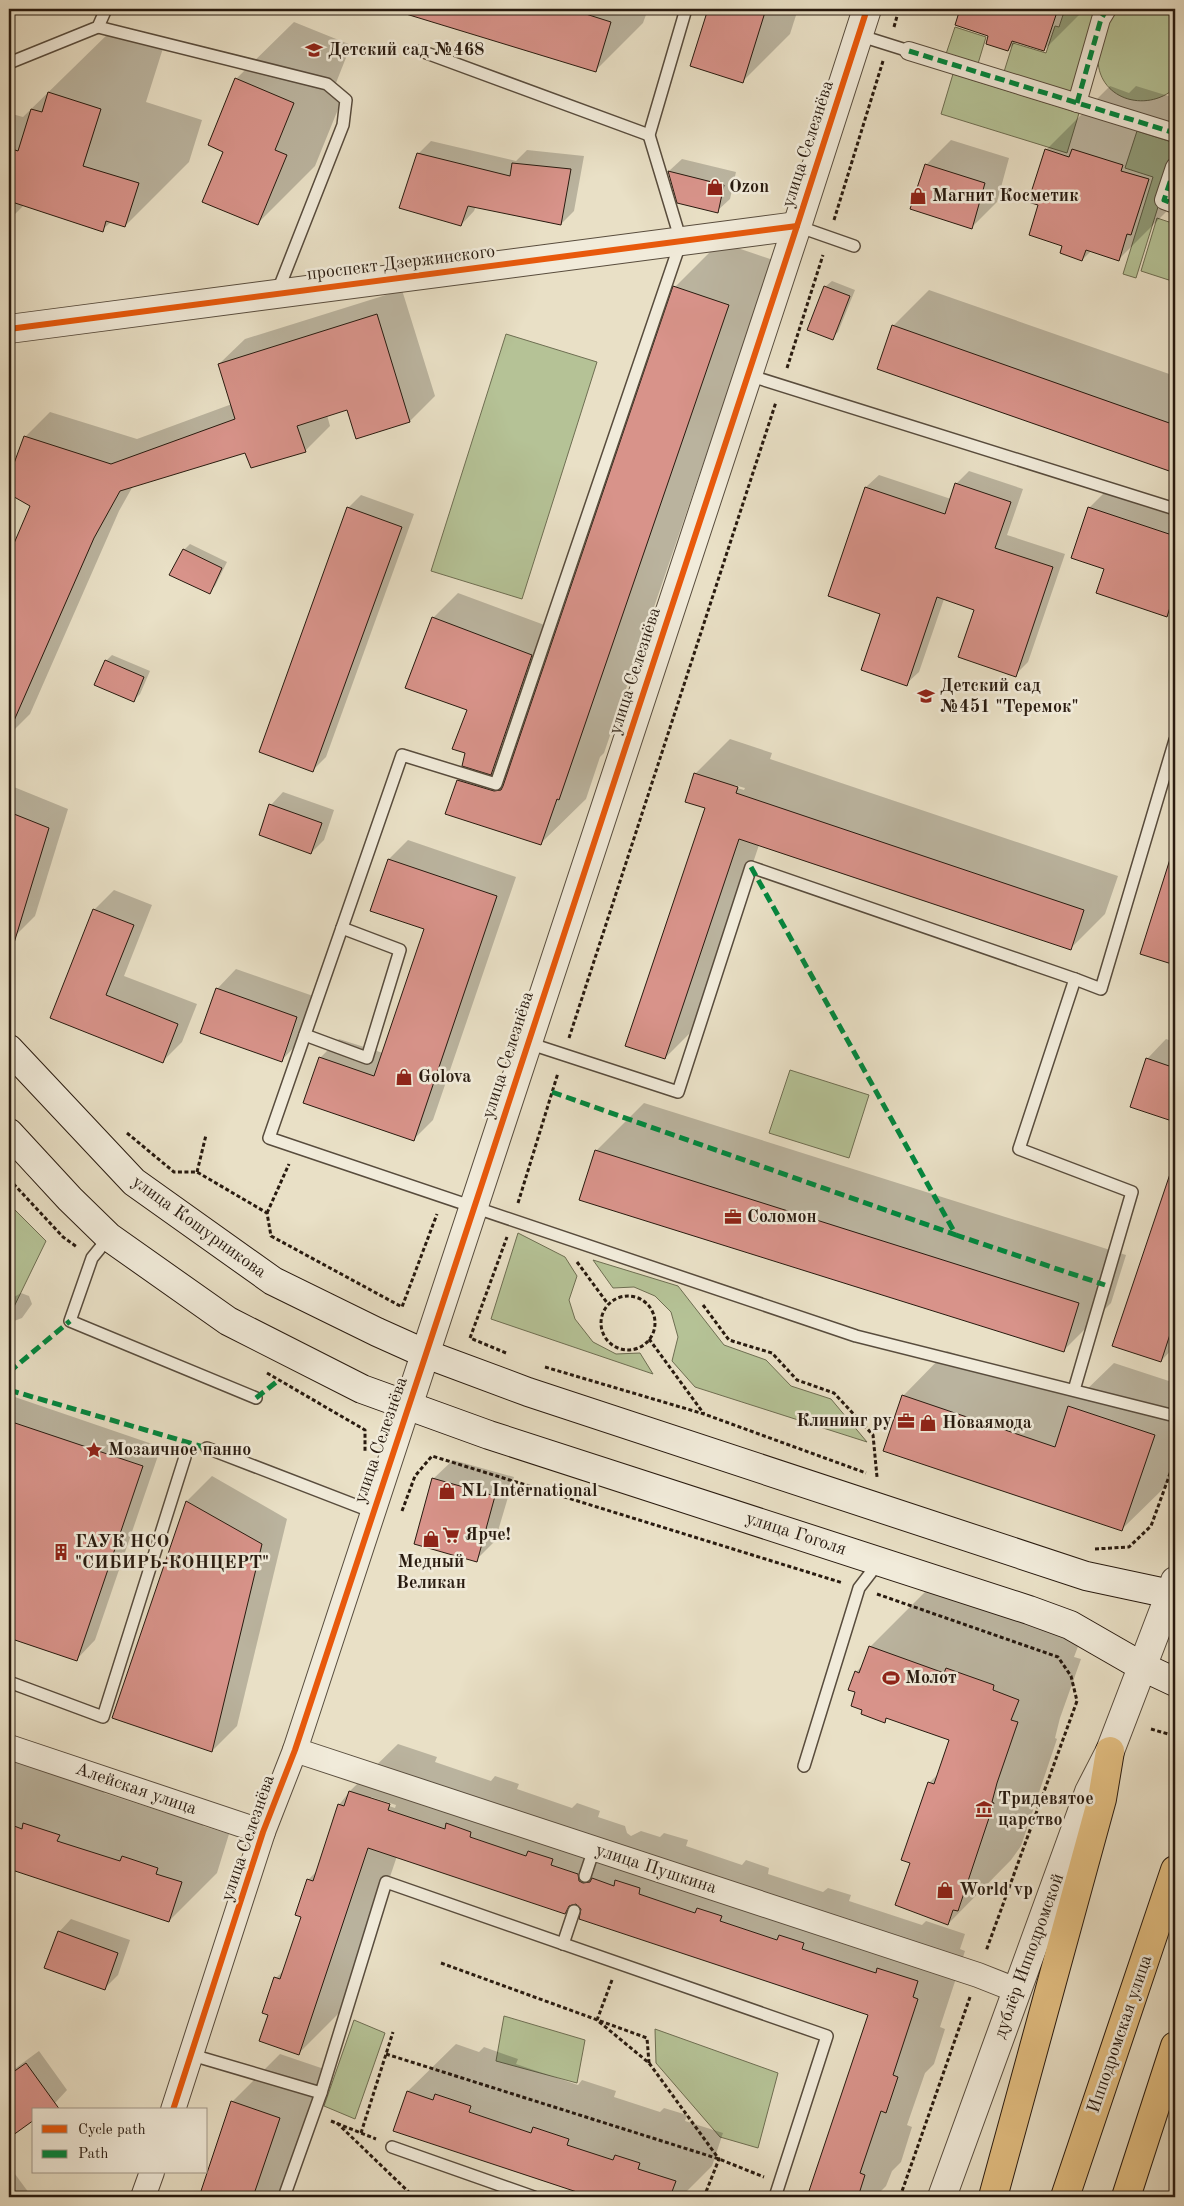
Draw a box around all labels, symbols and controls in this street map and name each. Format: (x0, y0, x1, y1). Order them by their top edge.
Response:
school or university icon: Детский сад №468 (304, 40, 324, 60)
place label: Детский сад №468 (328, 41, 485, 59)
street label: улица Селезнёва (779, 78, 837, 210)
shop icon: Ozon (705, 177, 725, 197)
place label: Ozon (729, 178, 769, 196)
shop icon: Магнит Косметик (908, 186, 928, 206)
place label: Магнит Косметик (932, 187, 1079, 205)
street label: проспект Дзержинского (306, 243, 496, 283)
street label: улица Селезнёва (606, 605, 664, 737)
place label: Детский сад №451 "Теремок" (940, 677, 1079, 716)
school or university icon: Детский сад №451 "Теремок" (916, 686, 936, 706)
street label: улица Селезнёва (479, 989, 537, 1121)
shop icon: Golova (394, 1067, 414, 1087)
place label: Golova (418, 1068, 471, 1086)
street label: улица Кошурникова (129, 1172, 269, 1282)
office icon: Соломон (723, 1207, 743, 1227)
place label: Соломон (747, 1208, 817, 1226)
street label: улица Селезнёва (351, 1374, 411, 1505)
office icon: Клининг ру (896, 1411, 916, 1431)
place label: Клининг ру (796, 1412, 892, 1430)
shop icon: Новаямода (918, 1413, 938, 1433)
place label: Новаямода (942, 1414, 1032, 1432)
place icon: Мозаичное панно (84, 1440, 104, 1460)
place label: Мозаичное панно (108, 1441, 251, 1459)
shop icon: NL International (437, 1481, 457, 1501)
place label: NL International (461, 1482, 598, 1500)
street label: улица Гоголя (743, 1509, 849, 1559)
supermarket icon: Ярче! (441, 1525, 461, 1545)
place label: Ярче! (465, 1526, 511, 1544)
shop icon: Медный Великан (421, 1529, 441, 1549)
place label: ГАУК НСО "СИБИРЬ-КОНЦЕРТ" (75, 1533, 269, 1572)
building icon: ГАУК НСО "СИБИРЬ-КОНЦЕРТ" (51, 1542, 71, 1562)
place label: Медный Великан (396, 1553, 466, 1592)
sports icon: Молот (881, 1668, 901, 1688)
place label: Молот (905, 1669, 957, 1687)
street label: Алейская улица (73, 1760, 199, 1818)
street label: улица Селезнёва (218, 1772, 278, 1903)
place label: Тридевятое царство (998, 1790, 1094, 1829)
museum icon: Тридевятое царство (974, 1799, 994, 1819)
street label: улица Пушкина (593, 1841, 719, 1897)
street label: дублёр Ипподромской (991, 1871, 1067, 2041)
shop icon: World vp (935, 1880, 955, 1900)
place label: World vp (959, 1881, 1033, 1899)
street label: Ипподромская улица (1085, 1953, 1156, 2115)
legend (32, 2108, 208, 2174)
text: Cycle path (78, 2123, 146, 2138)
text: Path (78, 2147, 108, 2162)

